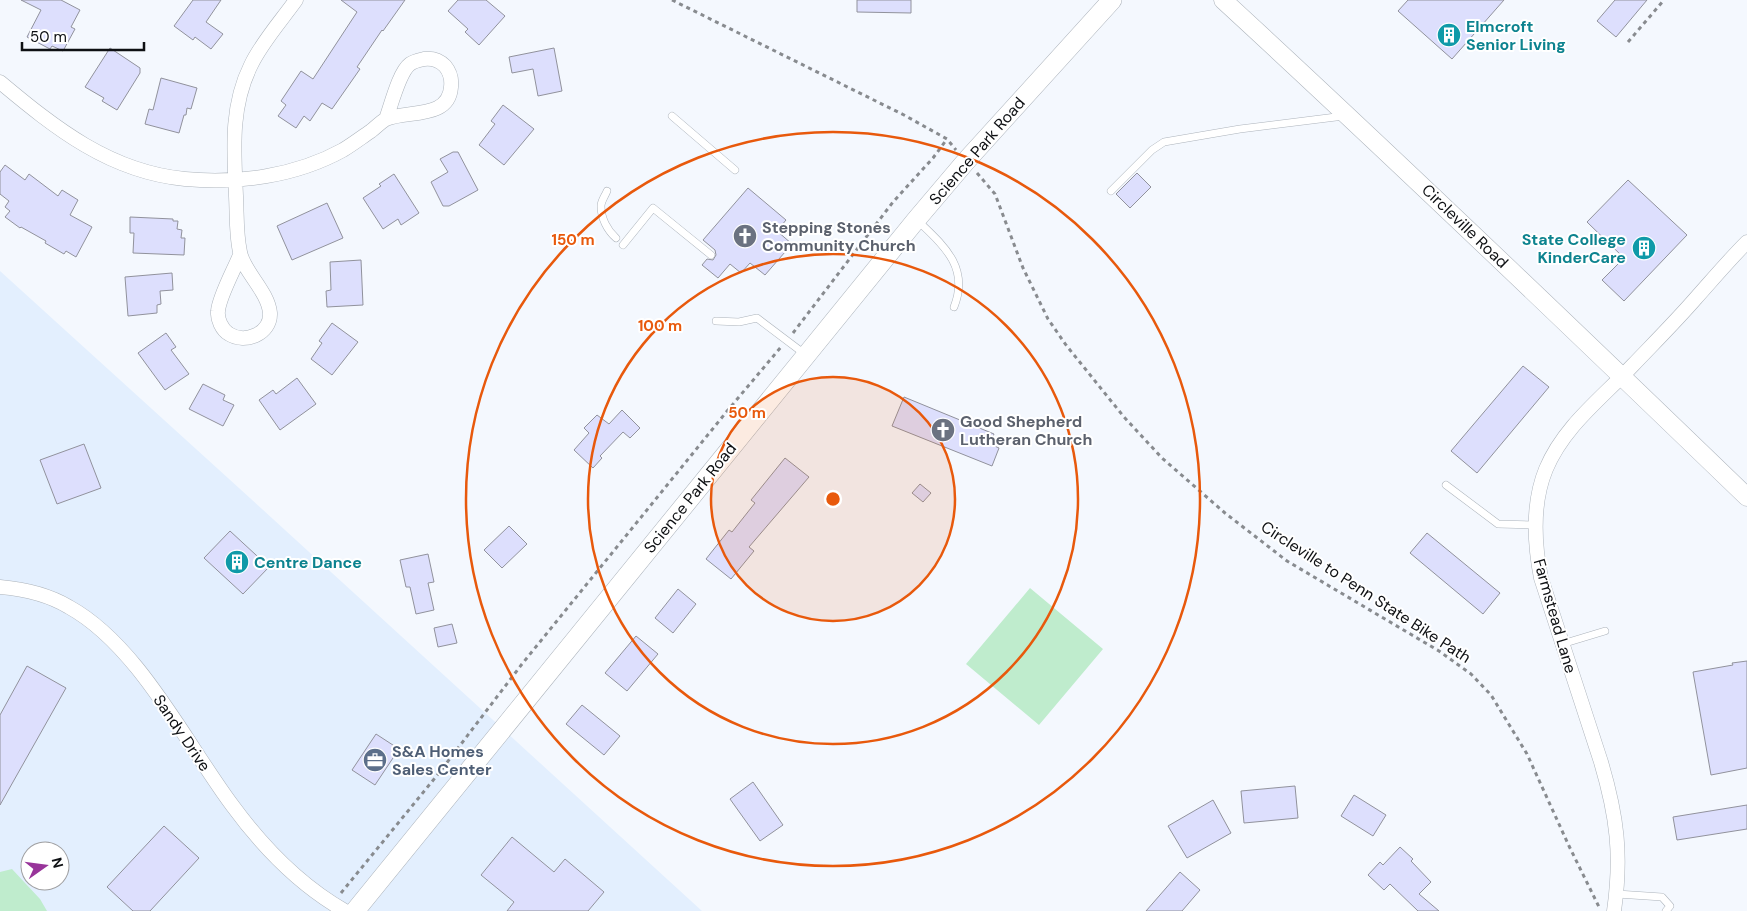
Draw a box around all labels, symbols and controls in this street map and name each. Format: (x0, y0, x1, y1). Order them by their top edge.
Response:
place label: Elmcroft Senior Living (1466, 16, 1566, 55)
scale bar (22, 20, 145, 52)
building icon: Elmcroft Senior Living (1436, 22, 1462, 48)
text: 50 m (30, 27, 67, 47)
street label: Science Park Road (924, 93, 1030, 209)
street label: Circleville Road (1417, 179, 1513, 273)
place label: Stepping Stones Community Church (762, 217, 916, 256)
church icon: Stepping Stones Community Church (732, 223, 758, 249)
place label: State College KinderCare (1522, 229, 1626, 268)
text: 150 m (552, 230, 595, 250)
building icon: State College KinderCare (1631, 235, 1657, 261)
text: 100 m (638, 316, 682, 336)
text: 50 m (728, 403, 766, 423)
place label: Good Shepherd Lutheran Church (960, 411, 1092, 450)
church icon: Good Shepherd Lutheran Church (930, 417, 956, 443)
street label: Science Park Road (639, 438, 741, 558)
centre of rings (824, 490, 842, 508)
street label: Circleville to Penn State Bike Path (1257, 516, 1475, 668)
building icon: Centre Dance (224, 549, 250, 575)
place label: Centre Dance (254, 552, 362, 573)
street label: Farmstead Lane (1529, 556, 1581, 676)
street label: Sandy Drive (149, 691, 215, 775)
place label: S&A Homes Sales Center (392, 741, 492, 780)
office icon: S&A Homes Sales Center (362, 747, 388, 773)
north arrow (20, 841, 70, 891)
text: N (48, 856, 68, 870)

